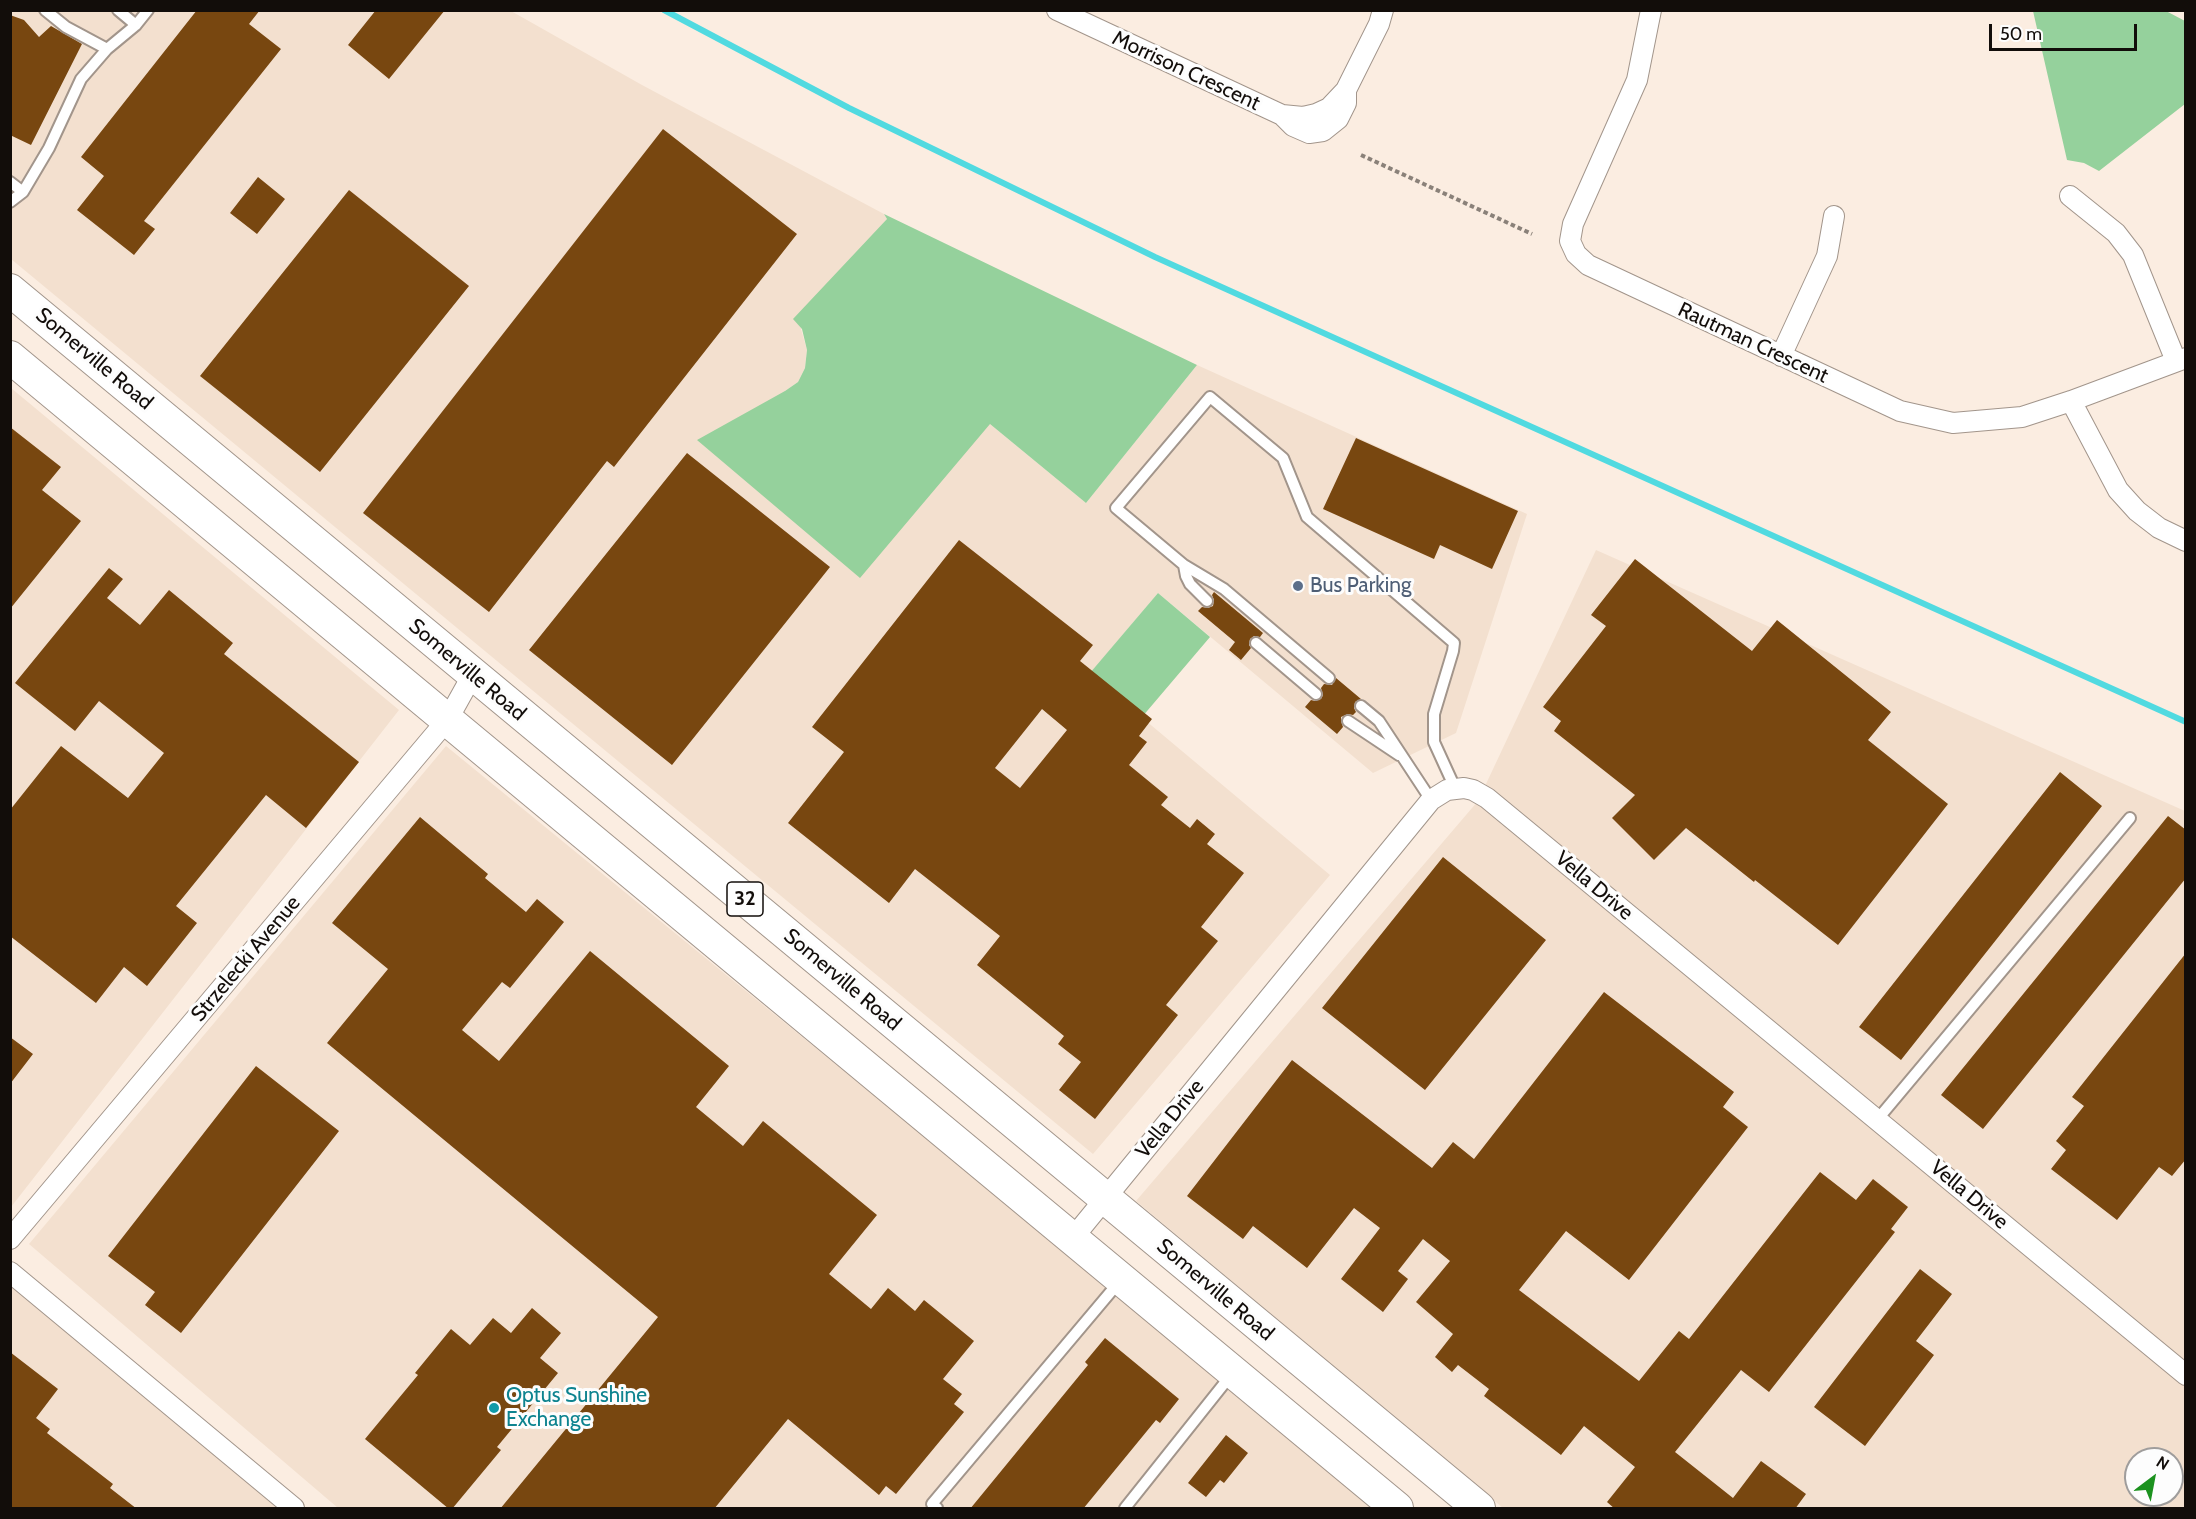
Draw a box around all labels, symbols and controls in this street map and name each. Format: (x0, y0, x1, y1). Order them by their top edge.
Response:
scale bar (1992, 12, 2140, 50)
text: 50 m (2000, 23, 2042, 45)
street label: Morrison Crescent (1108, 26, 1264, 116)
street label: Rautman Crescent (1674, 297, 1832, 389)
street label: Somerville Road (30, 303, 158, 415)
place label: Bus Parking (1310, 573, 1411, 599)
marker: Bus Parking (1291, 579, 1305, 593)
street label: Somerville Road (403, 614, 531, 726)
street label: Vella Drive (1550, 846, 1638, 926)
road number: 32 (727, 882, 763, 916)
street label: Strzelecki Avenue (186, 891, 306, 1027)
street label: Somerville Road (778, 924, 906, 1036)
street label: Vella Drive (1131, 1074, 1209, 1164)
street label: Vella Drive (1925, 1155, 2013, 1235)
street label: Somerville Road (1151, 1234, 1279, 1346)
place label: Optus Sunshine Exchange (506, 1383, 647, 1433)
marker: Optus Sunshine Exchange (487, 1401, 501, 1415)
north arrow (2124, 1447, 2184, 1507)
text: N (2153, 1452, 2173, 1474)

